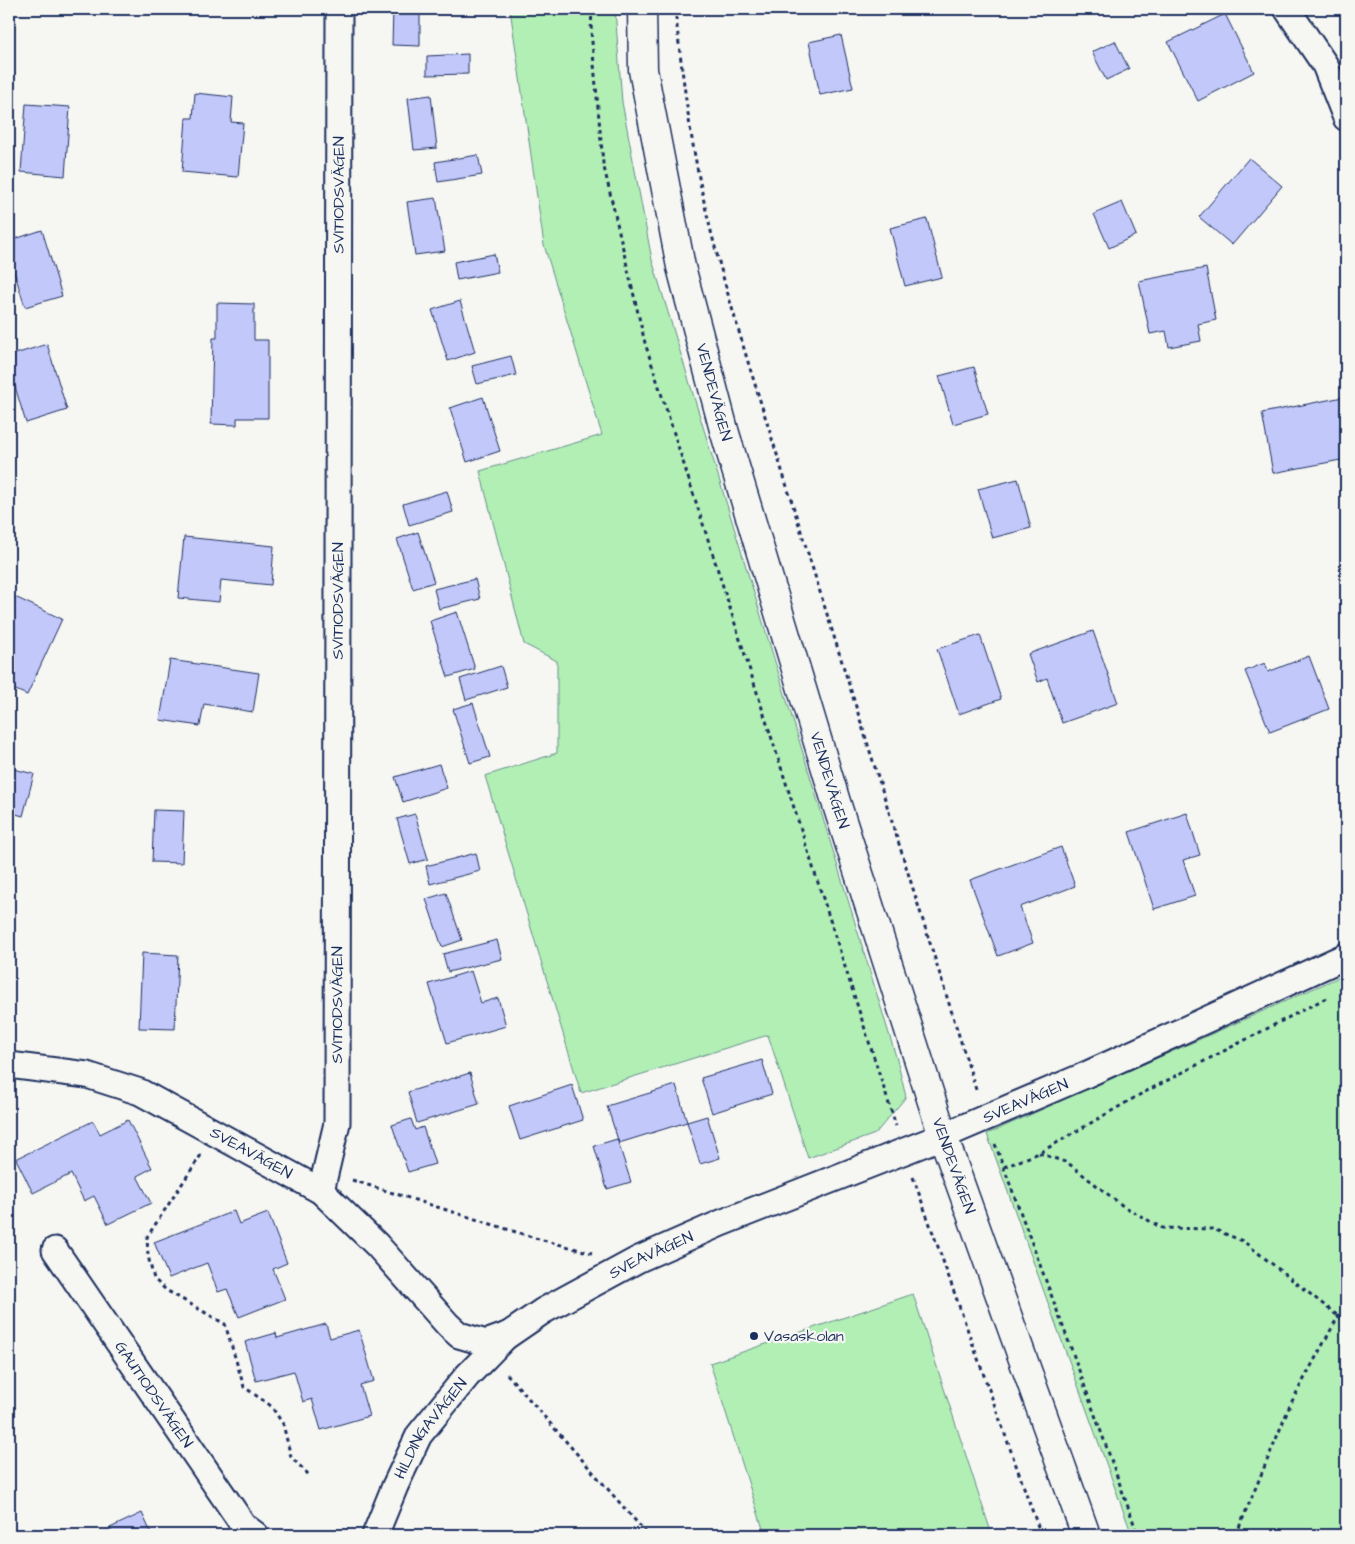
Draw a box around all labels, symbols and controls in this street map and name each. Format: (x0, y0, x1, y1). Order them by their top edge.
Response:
street label: SVITIODSVÄGEN (328, 136, 350, 254)
street label: VENDEVÄGEN (691, 341, 738, 444)
street label: SVITIODSVÄGEN (327, 542, 349, 660)
street label: VENDEVÄGEN (804, 729, 855, 831)
street label: SVITIODSVÄGEN (326, 946, 348, 1064)
street label: SVEAVÄGEN (979, 1073, 1071, 1129)
street label: VENDEVÄGEN (927, 1115, 981, 1217)
street label: SVEAVÄGEN (206, 1121, 296, 1184)
street label: SVEAVÄGEN (605, 1226, 697, 1284)
place label: Vasaskolan (764, 1325, 844, 1347)
marker: Vasaskolan (748, 1330, 760, 1342)
street label: GAUTIODSVÄGEN (110, 1337, 198, 1452)
street label: HILDINGAVÄGEN (389, 1373, 472, 1483)

